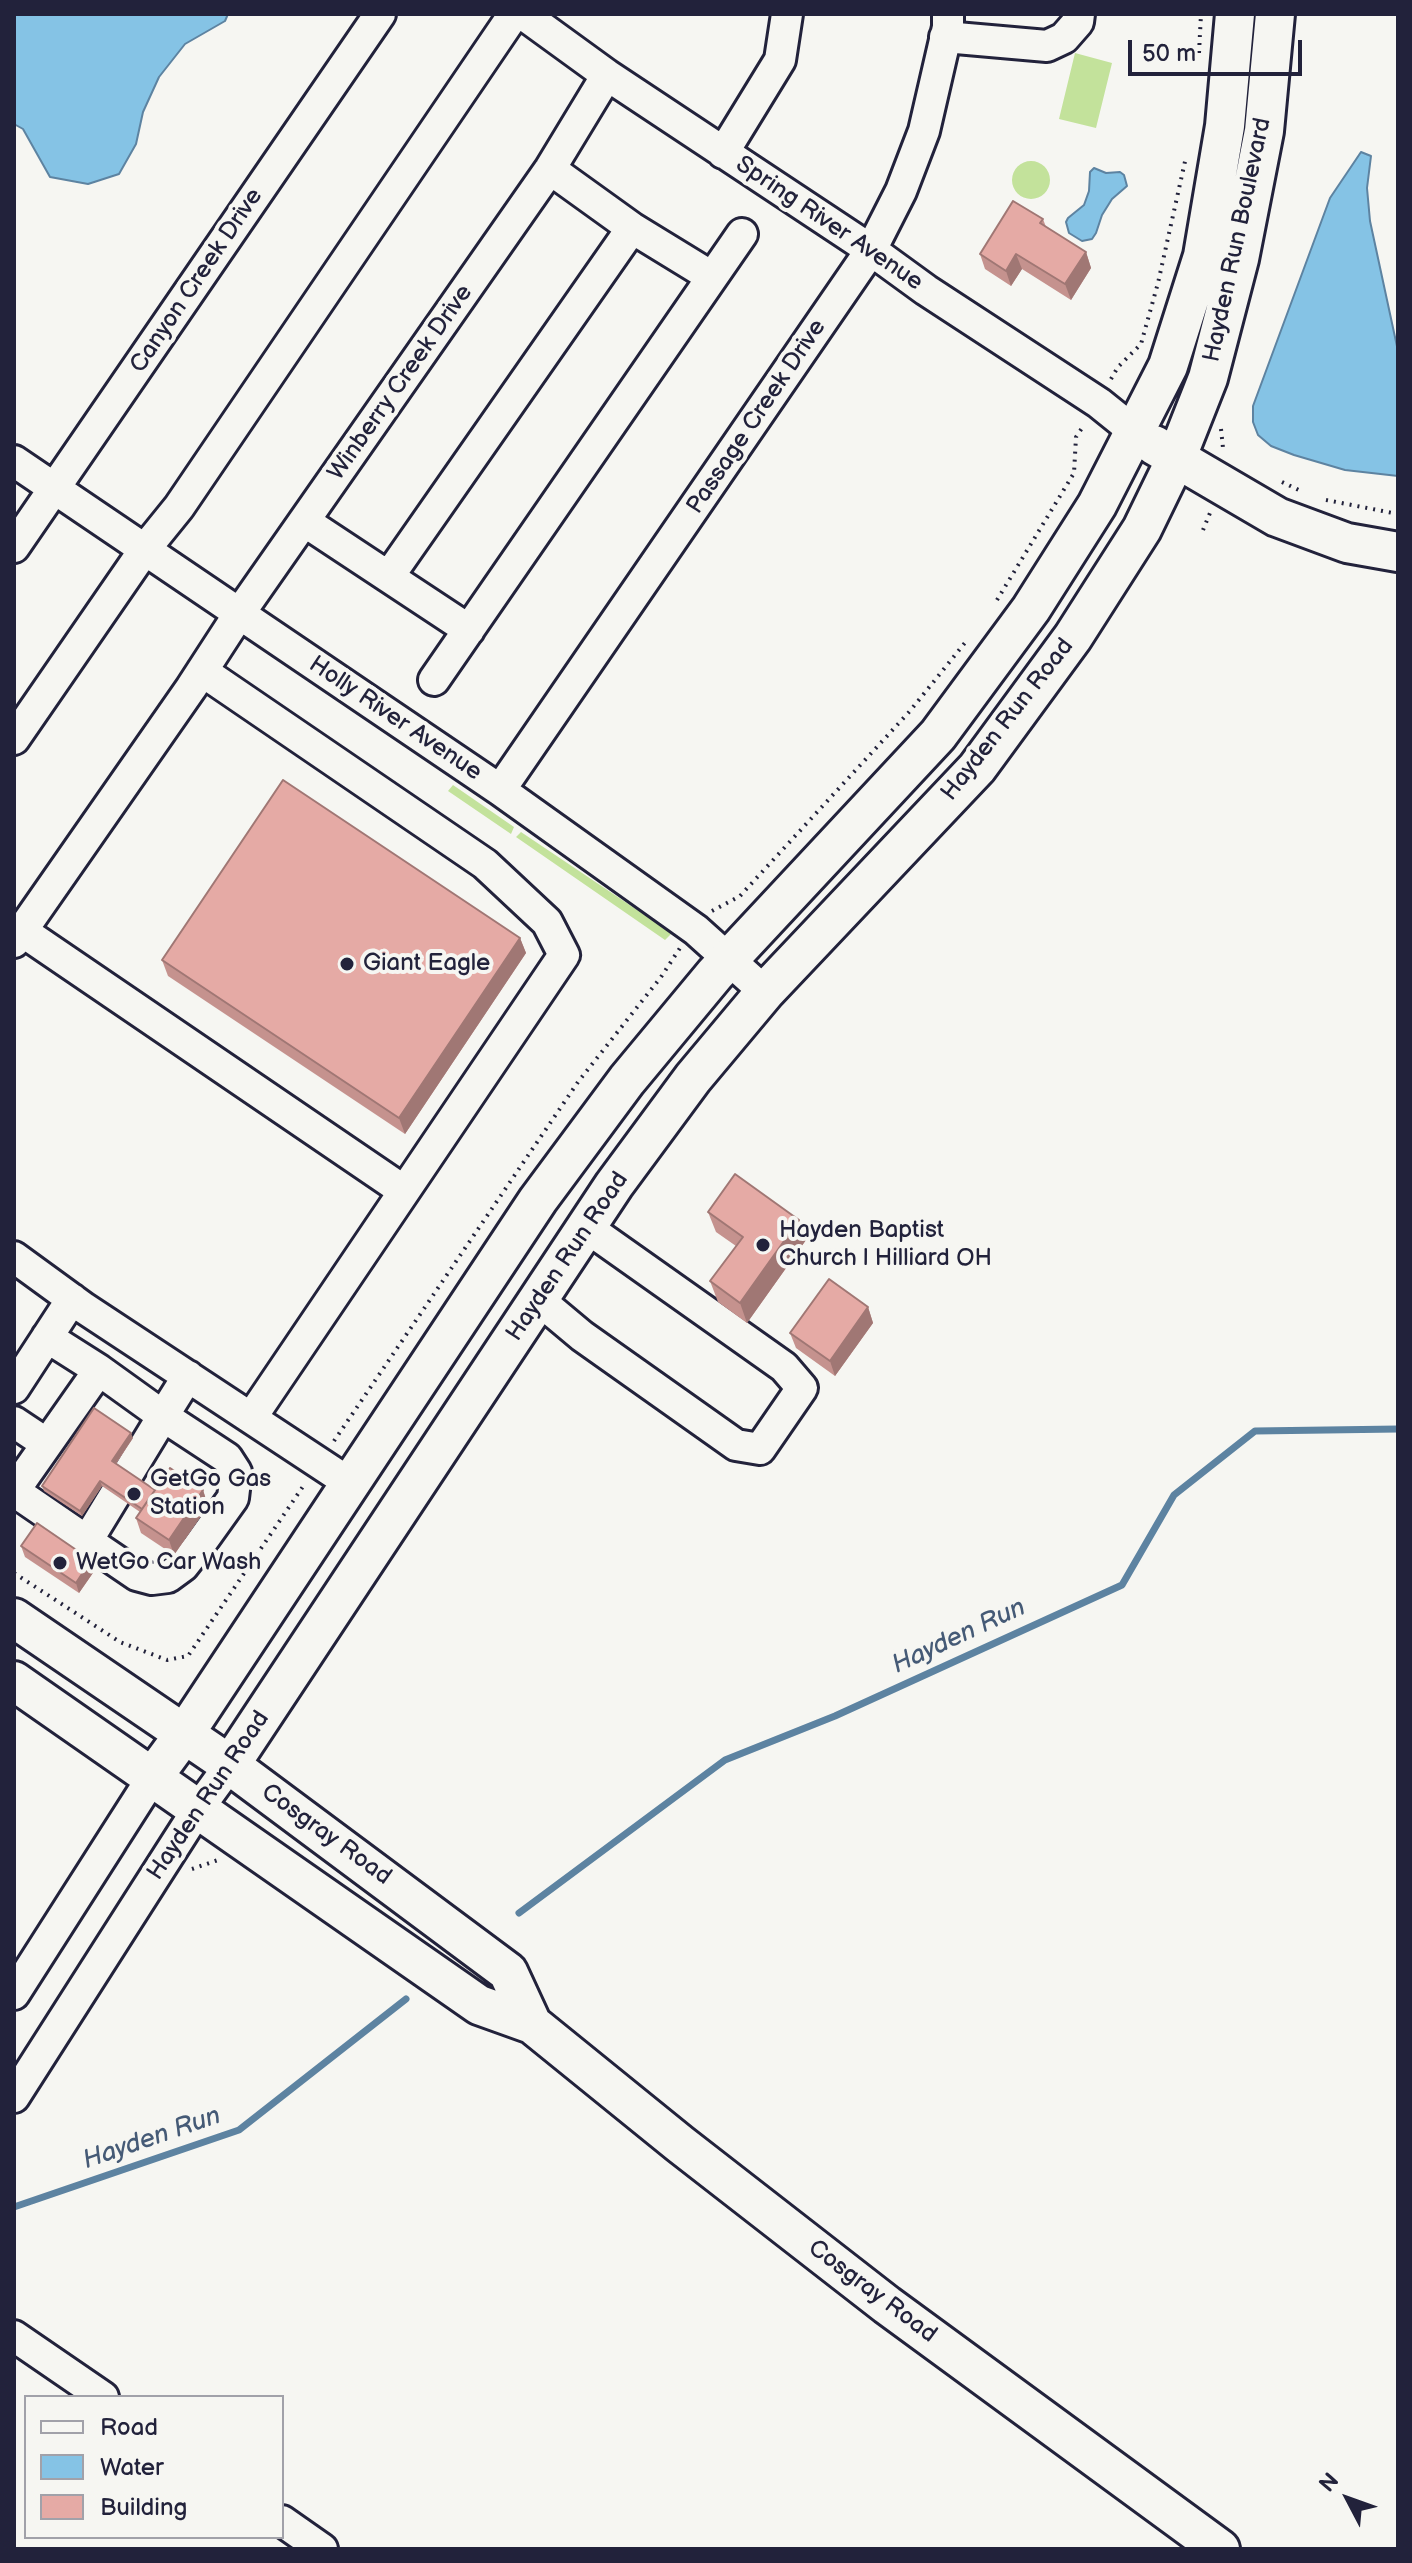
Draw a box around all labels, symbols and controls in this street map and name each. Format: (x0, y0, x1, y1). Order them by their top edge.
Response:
scale bar (1132, 24, 1306, 74)
text: 50 m (1142, 39, 1196, 68)
street label: Hayden Run Boulevard (1198, 115, 1278, 365)
street label: Spring River Avenue (730, 151, 928, 297)
street label: Canyon Creek Drive (125, 183, 269, 379)
street label: Winberry Creek Drive (323, 280, 479, 486)
street label: Passage Creek Drive (681, 314, 833, 520)
street label: Hayden Run Road (936, 633, 1080, 807)
street label: Holly River Avenue (303, 651, 487, 787)
place label: Giant Eagle (363, 950, 490, 978)
marker: Giant Eagle (338, 955, 356, 973)
street label: Hayden Run Road (501, 1167, 635, 1347)
place label: Hayden Baptist Church | Hilliard OH (779, 1217, 992, 1273)
marker: Hayden Baptist Church | Hilliard OH (754, 1236, 772, 1254)
place label: GetGo Gas Station (150, 1466, 271, 1522)
marker: GetGo Gas Station (125, 1485, 143, 1503)
place label: WetGo Car Wash (76, 1549, 261, 1577)
marker: WetGo Car Wash (51, 1554, 69, 1572)
water label: Hayden Run (887, 1593, 1031, 1681)
street label: Hayden Run Road (142, 1706, 276, 1886)
street label: Cosgray Road (255, 1778, 397, 1892)
water label: Hayden Run (79, 2101, 225, 2177)
street label: Cosgray Road (802, 2234, 942, 2350)
legend (24, 2395, 284, 2539)
text: Road (100, 2413, 158, 2442)
text: Water (100, 2453, 164, 2482)
north arrow (1308, 2459, 1388, 2539)
text: N (1314, 2468, 1345, 2498)
text: Building (100, 2493, 187, 2522)

